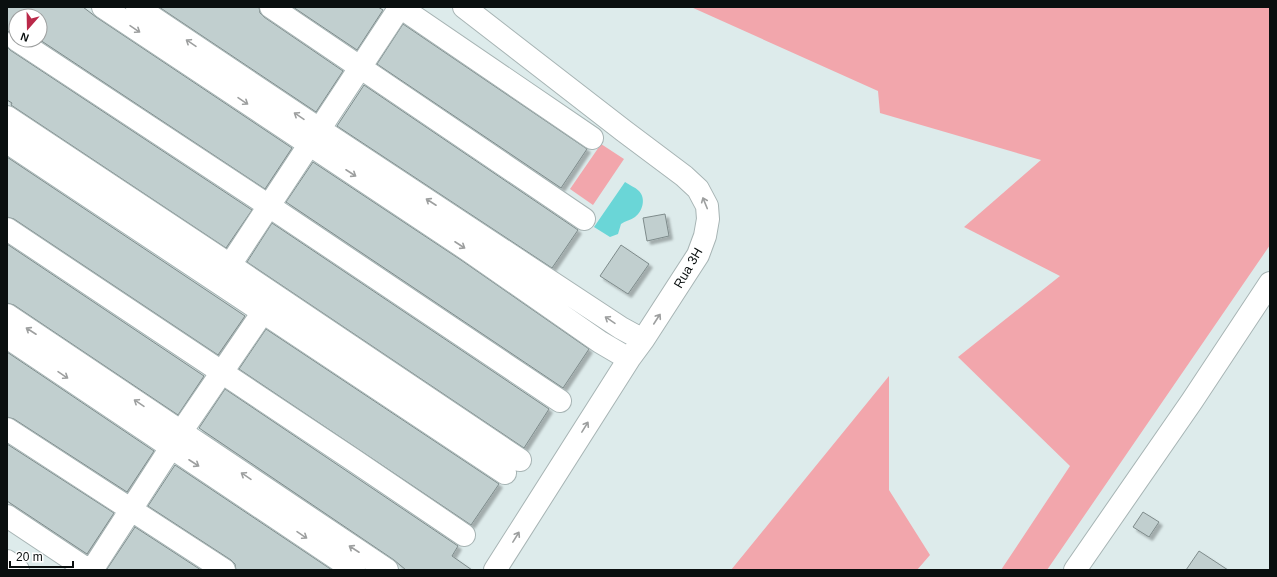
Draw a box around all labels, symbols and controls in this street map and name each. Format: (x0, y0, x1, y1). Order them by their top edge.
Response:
north arrow (8, 8, 48, 48)
one-way arrow (129, 25, 140, 33)
text: N (19, 30, 30, 44)
one-way arrow (186, 39, 197, 47)
one-way arrow (237, 97, 248, 105)
one-way arrow (293, 111, 305, 119)
one-way arrow (346, 169, 357, 177)
one-way arrow (700, 197, 708, 209)
one-way arrow (426, 198, 437, 206)
one-way arrow (454, 241, 465, 249)
street label: Rua 3H (670, 245, 706, 291)
one-way arrow (653, 313, 661, 325)
one-way arrow (604, 316, 615, 324)
one-way arrow (26, 327, 37, 335)
one-way arrow (57, 371, 68, 379)
one-way arrow (133, 399, 144, 407)
one-way arrow (581, 422, 589, 433)
one-way arrow (188, 459, 199, 467)
one-way arrow (241, 472, 252, 480)
one-way arrow (296, 531, 307, 539)
one-way arrow (512, 531, 520, 543)
scale bar (10, 543, 73, 569)
one-way arrow (348, 544, 360, 552)
text: 20 m (16, 550, 43, 564)

